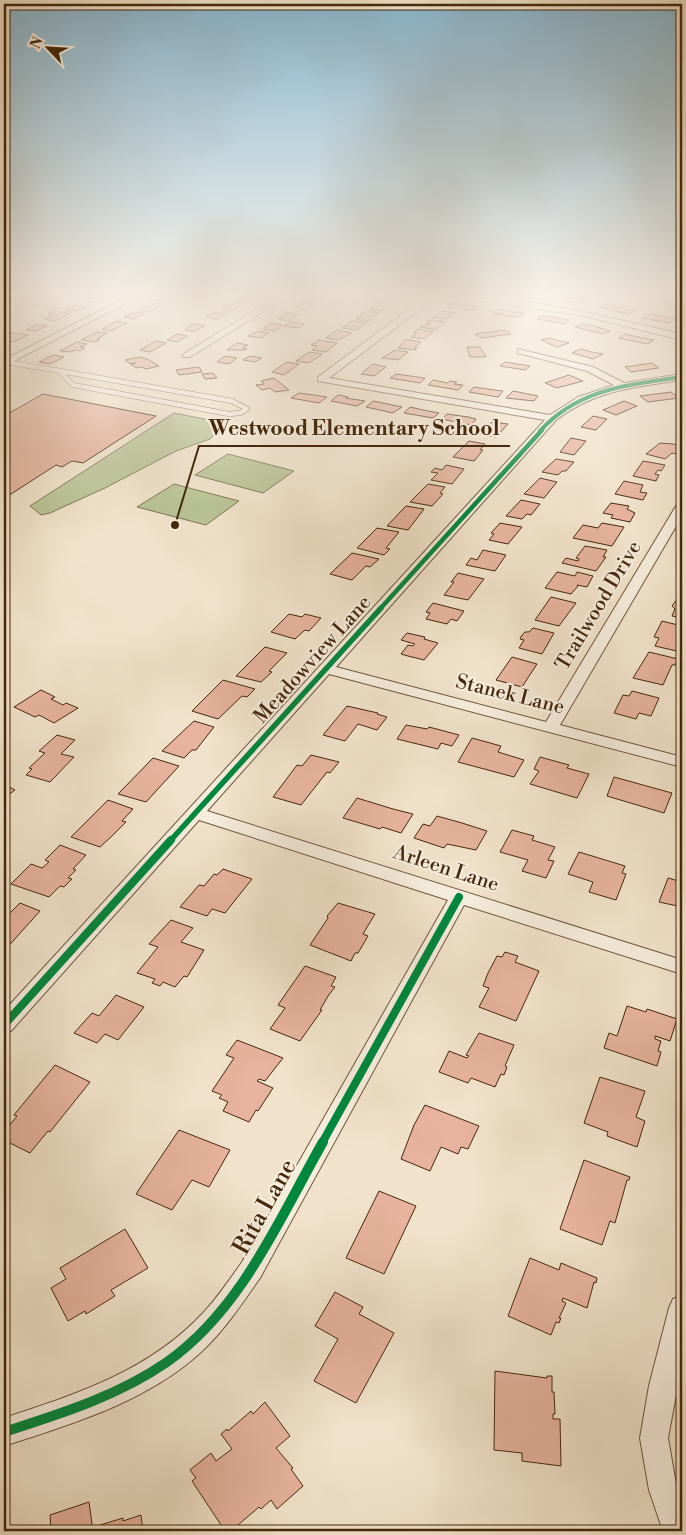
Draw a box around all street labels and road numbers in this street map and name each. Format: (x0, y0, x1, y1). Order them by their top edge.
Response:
street label: Trailwood Drive (550, 537, 648, 675)
street label: Meadowview Lane (249, 591, 377, 729)
street label: Stanek Lane (453, 669, 567, 721)
street label: Arleen Lane (389, 840, 502, 898)
street label: Rita Lane (227, 1154, 303, 1260)

